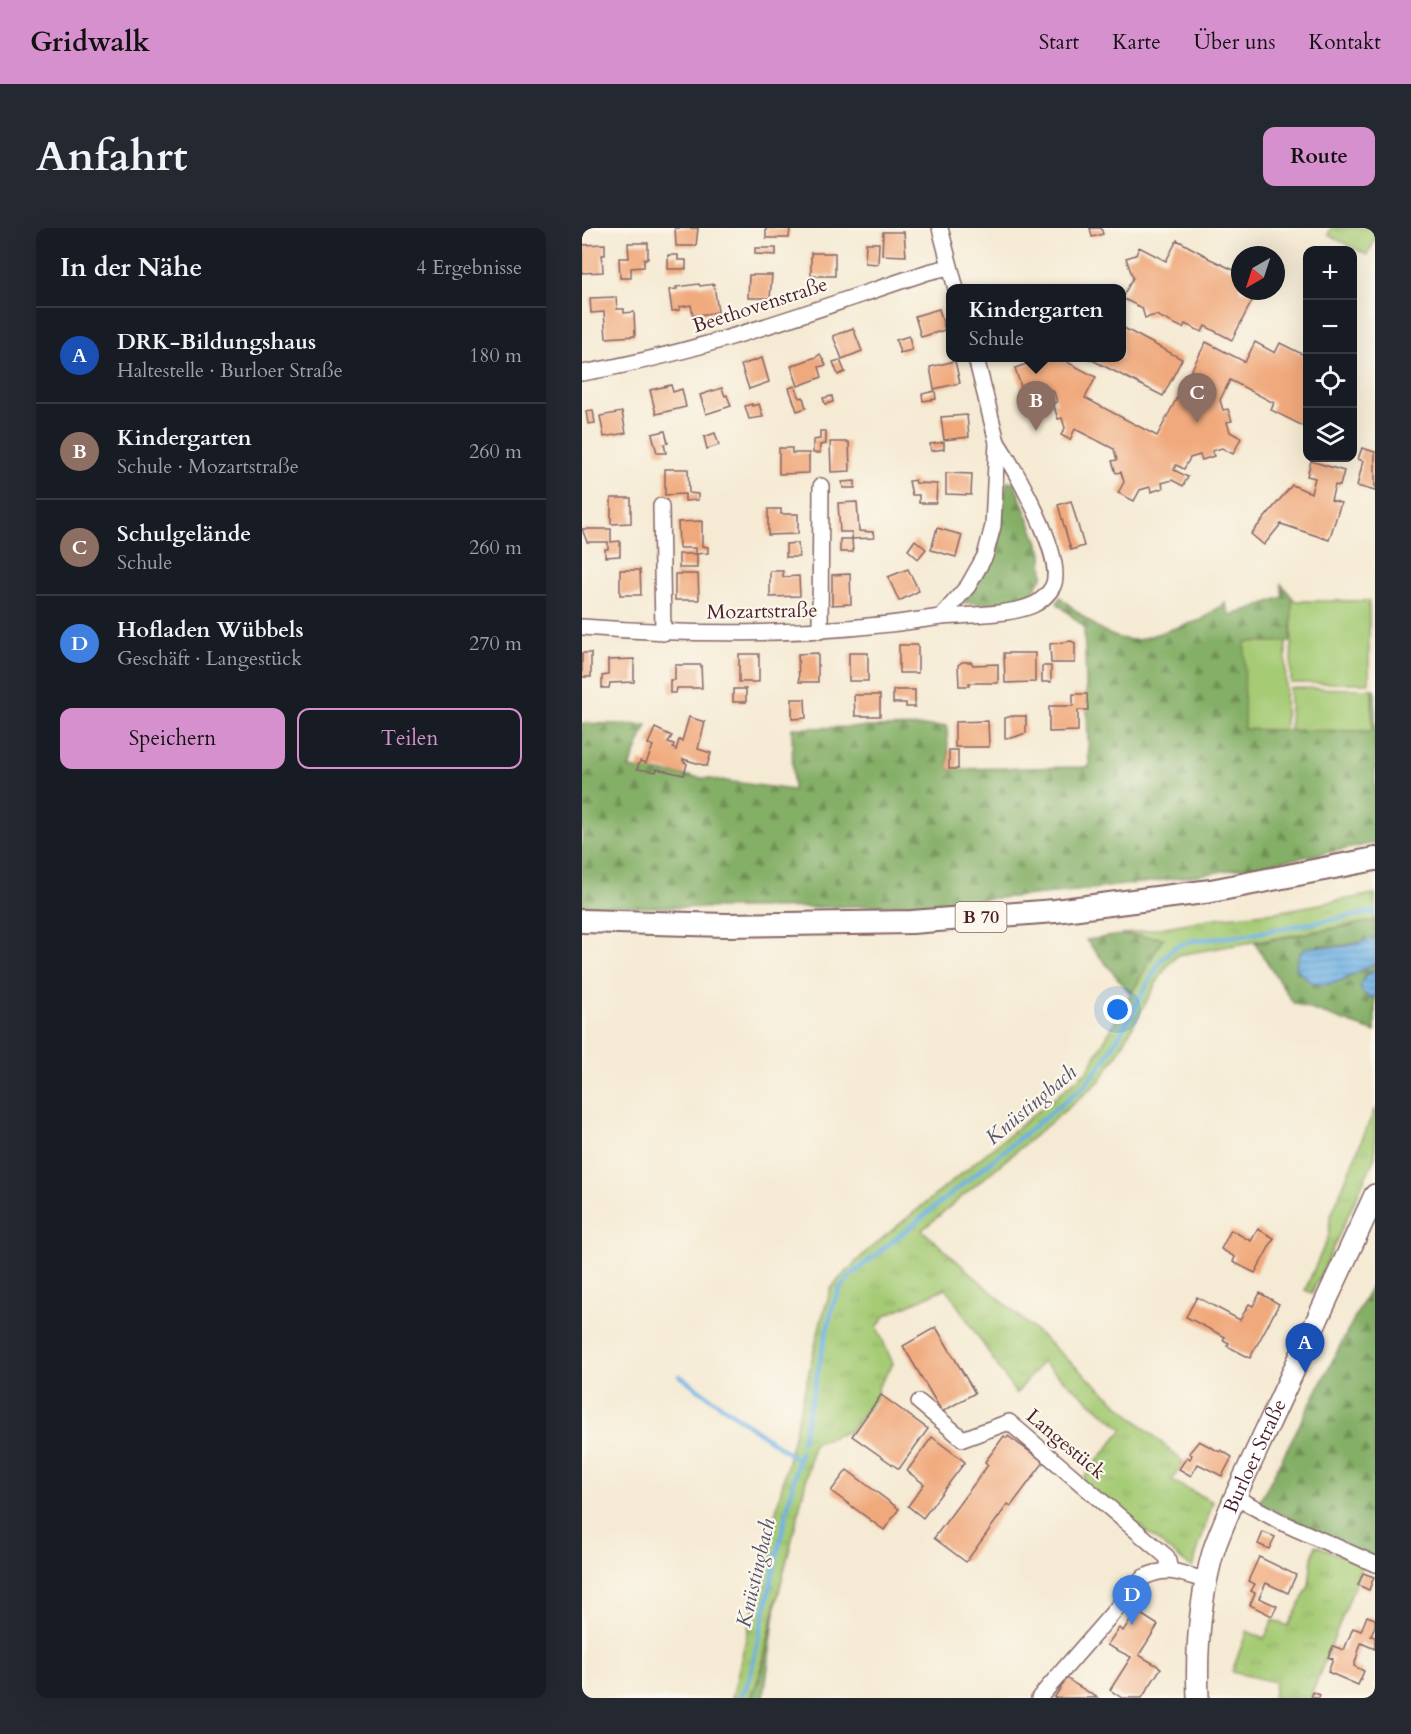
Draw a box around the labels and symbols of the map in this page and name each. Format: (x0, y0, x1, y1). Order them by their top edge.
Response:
north arrow (1231, 246, 1285, 300)
street label: Beethovenstraße (689, 270, 831, 340)
pin: C (1178, 374, 1216, 423)
pin: B (1016, 382, 1056, 431)
street label: Mozartstraße (706, 597, 818, 625)
road number: B 70 (956, 902, 1006, 932)
your location (1103, 995, 1132, 1024)
water label: Knüstingbach (979, 1058, 1083, 1152)
pin: A (1286, 1324, 1324, 1373)
street label: Burloer Straße (1216, 1394, 1292, 1517)
street label: Langestück (1020, 1403, 1112, 1485)
water label: Knüstingbach (729, 1516, 783, 1630)
pin: D (1112, 1576, 1152, 1625)

